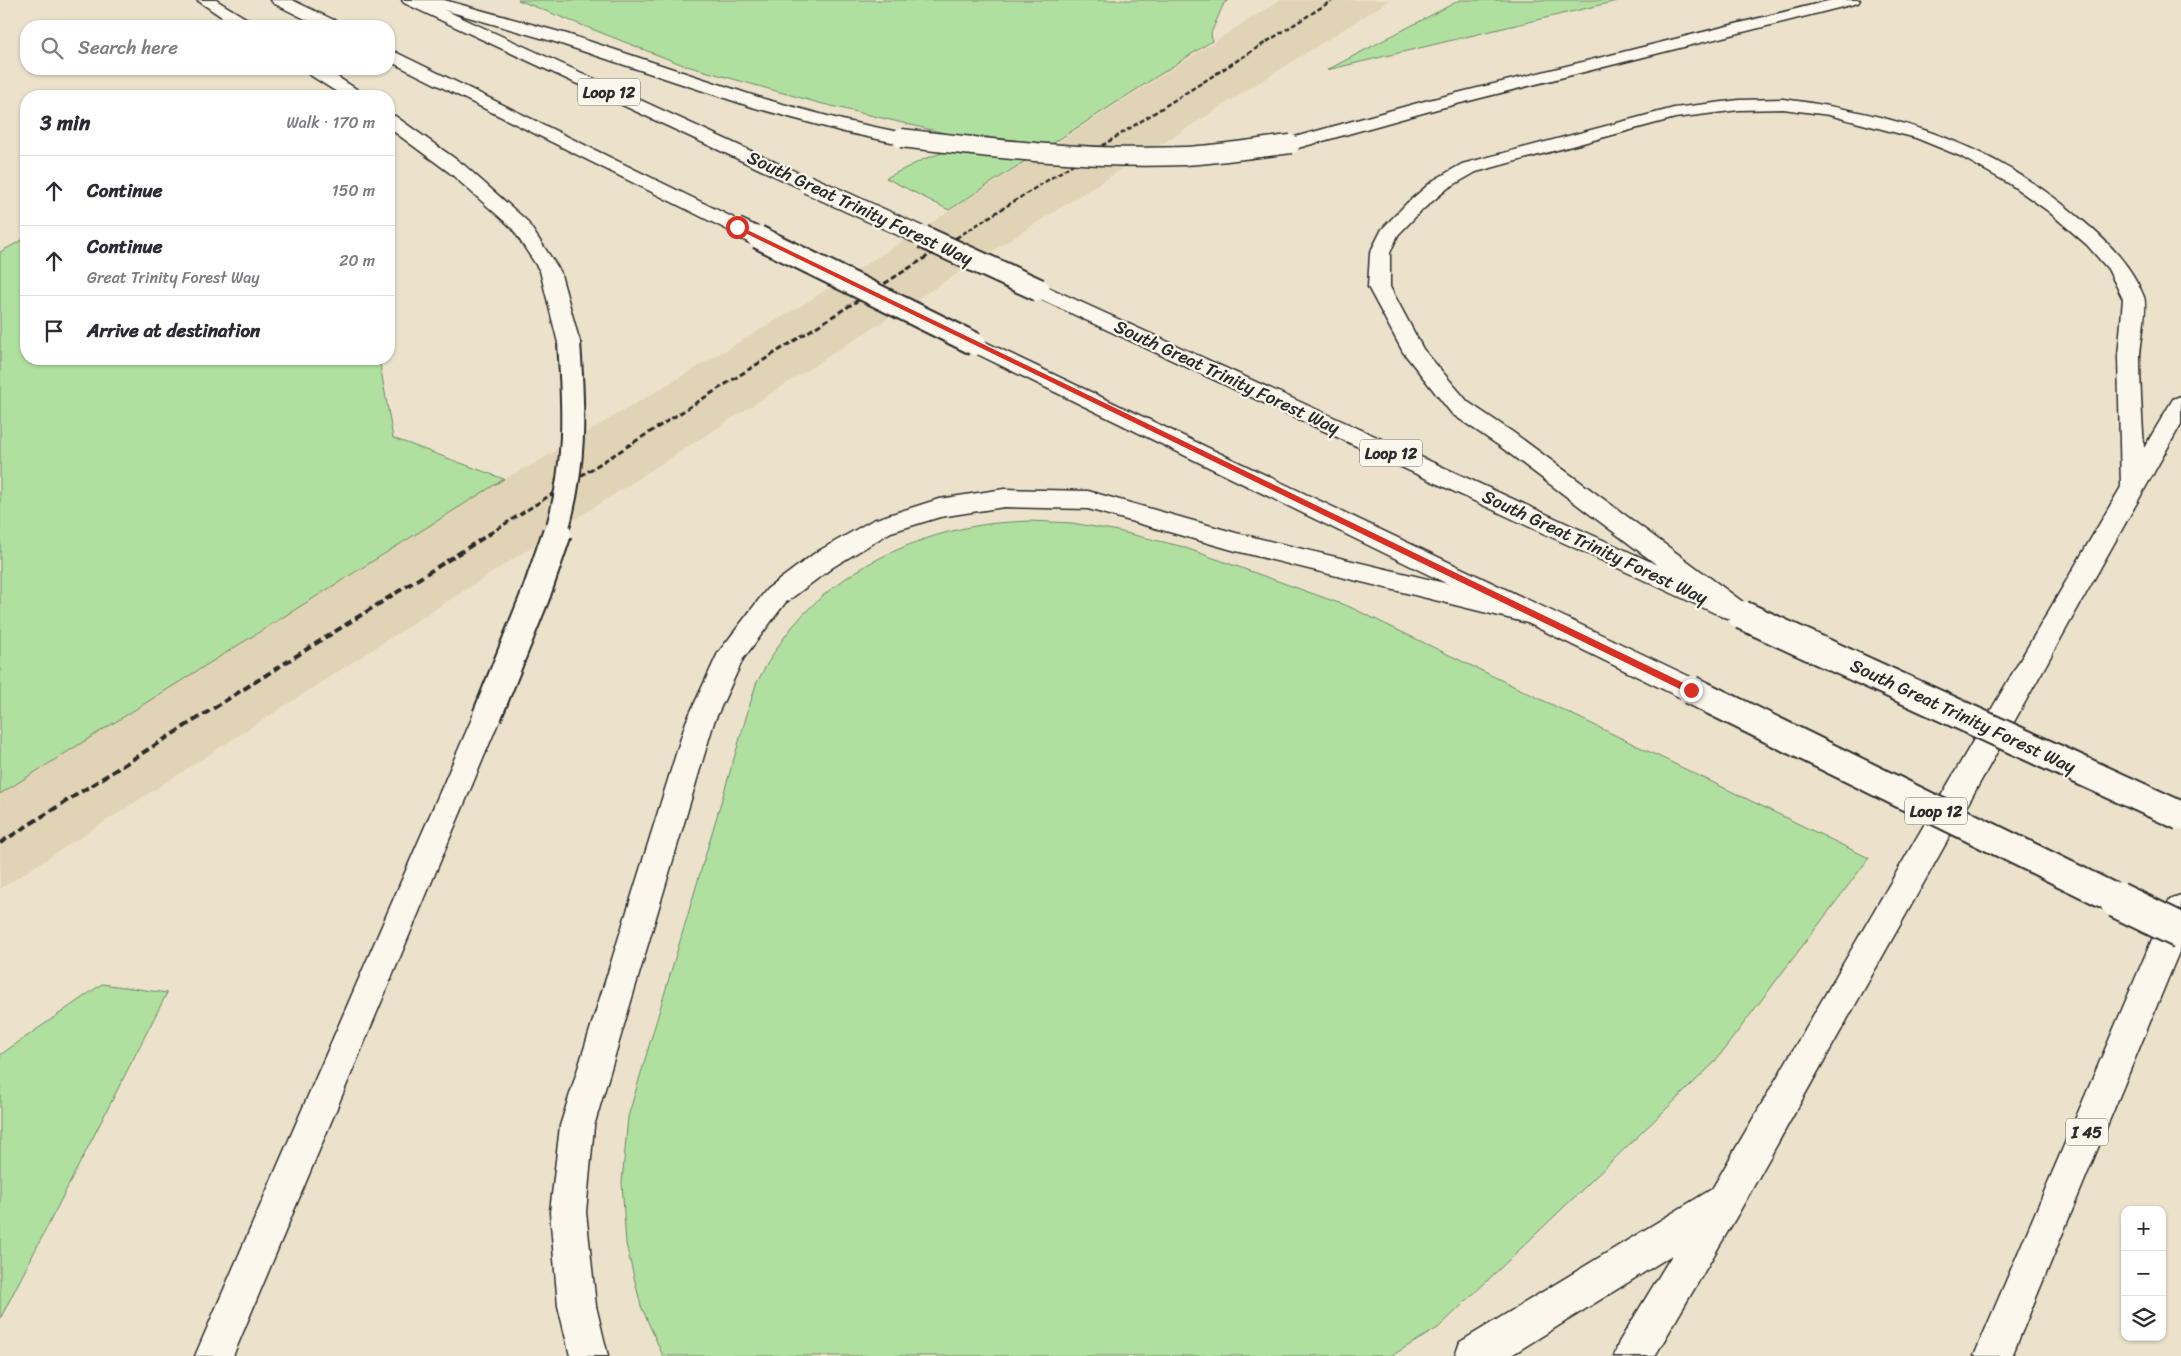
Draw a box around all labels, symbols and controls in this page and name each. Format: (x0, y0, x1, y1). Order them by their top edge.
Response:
search box (20, 20, 395, 75)
text: Search here (78, 31, 178, 64)
icon: search (38, 34, 66, 62)
road number: Loop 12 (578, 78, 640, 105)
text: 3 min (40, 104, 90, 142)
text: Walk · 170 m (286, 108, 375, 137)
street label: South Great Trinity Forest Way (742, 142, 979, 275)
text: Continue (87, 174, 163, 207)
text: 150 m (332, 176, 375, 205)
icon: ahead (40, 177, 68, 205)
route start (726, 216, 749, 239)
text: Continue (87, 230, 163, 263)
text: 20 m (339, 246, 375, 275)
icon: ahead (40, 247, 68, 275)
text: Great Trinity Forest Way (87, 263, 260, 292)
street label: South Great Trinity Forest Way (1109, 311, 1346, 444)
text: Arrive at destination (87, 314, 260, 347)
icon: arrive (40, 317, 68, 345)
road number: Loop 12 (1360, 439, 1422, 466)
street label: South Great Trinity Forest Way (1477, 481, 1714, 614)
street label: South Great Trinity Forest Way (1845, 650, 2082, 783)
route end (1680, 679, 1703, 702)
road number: Loop 12 (1905, 798, 1967, 824)
road number: I 45 (2066, 1118, 2108, 1146)
map controls (2121, 1206, 2166, 1341)
button: + (2121, 1206, 2166, 1251)
button: − (2121, 1251, 2166, 1296)
button: layers (2121, 1296, 2166, 1341)

